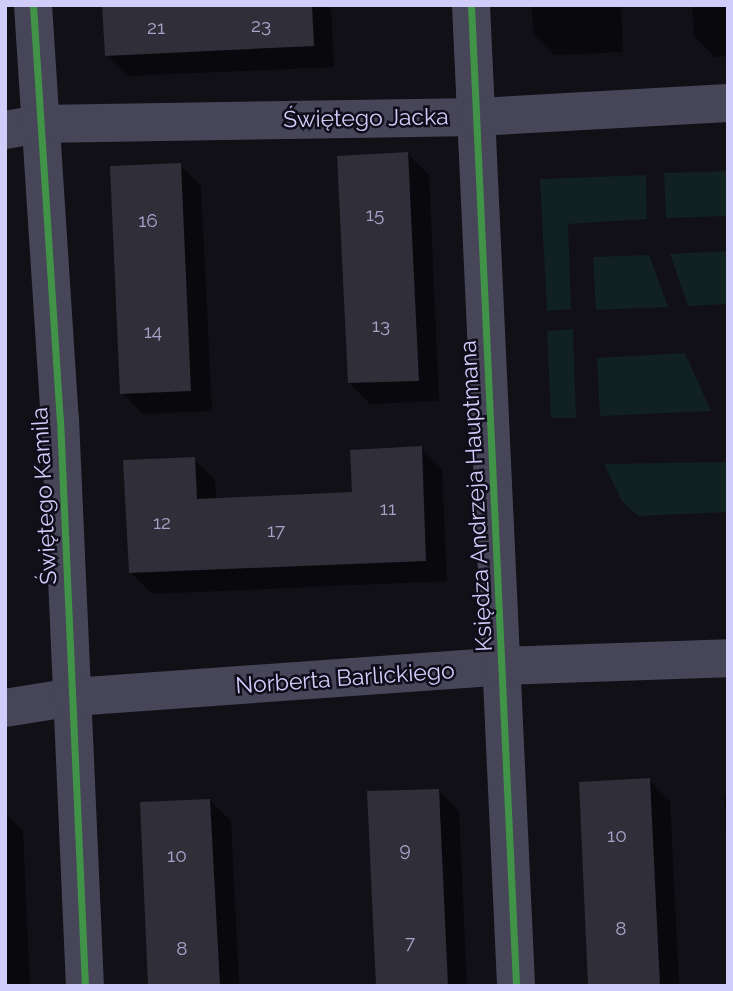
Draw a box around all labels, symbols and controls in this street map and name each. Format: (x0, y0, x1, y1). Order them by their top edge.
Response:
house number: 23 (251, 15, 271, 37)
house number: 21 (147, 17, 165, 39)
street label: Świętego Jacka (283, 103, 449, 133)
house number: 15 (366, 204, 384, 226)
house number: 16 (138, 210, 158, 232)
house number: 13 (372, 315, 390, 337)
house number: 14 (144, 321, 162, 343)
street label: Księdza Andrzeja Hauptmana (454, 339, 498, 653)
street label: Świętego Kamila (26, 407, 62, 585)
house number: 11 (380, 498, 396, 520)
house number: 12 (153, 512, 171, 534)
house number: 17 (267, 520, 285, 542)
street label: Norberta Barlickiego (234, 657, 456, 699)
house number: 10 (607, 825, 627, 847)
house number: 9 (399, 839, 411, 861)
house number: 10 (167, 845, 187, 867)
house number: 8 (615, 918, 627, 940)
house number: 7 (405, 932, 415, 954)
house number: 8 (176, 938, 188, 960)

